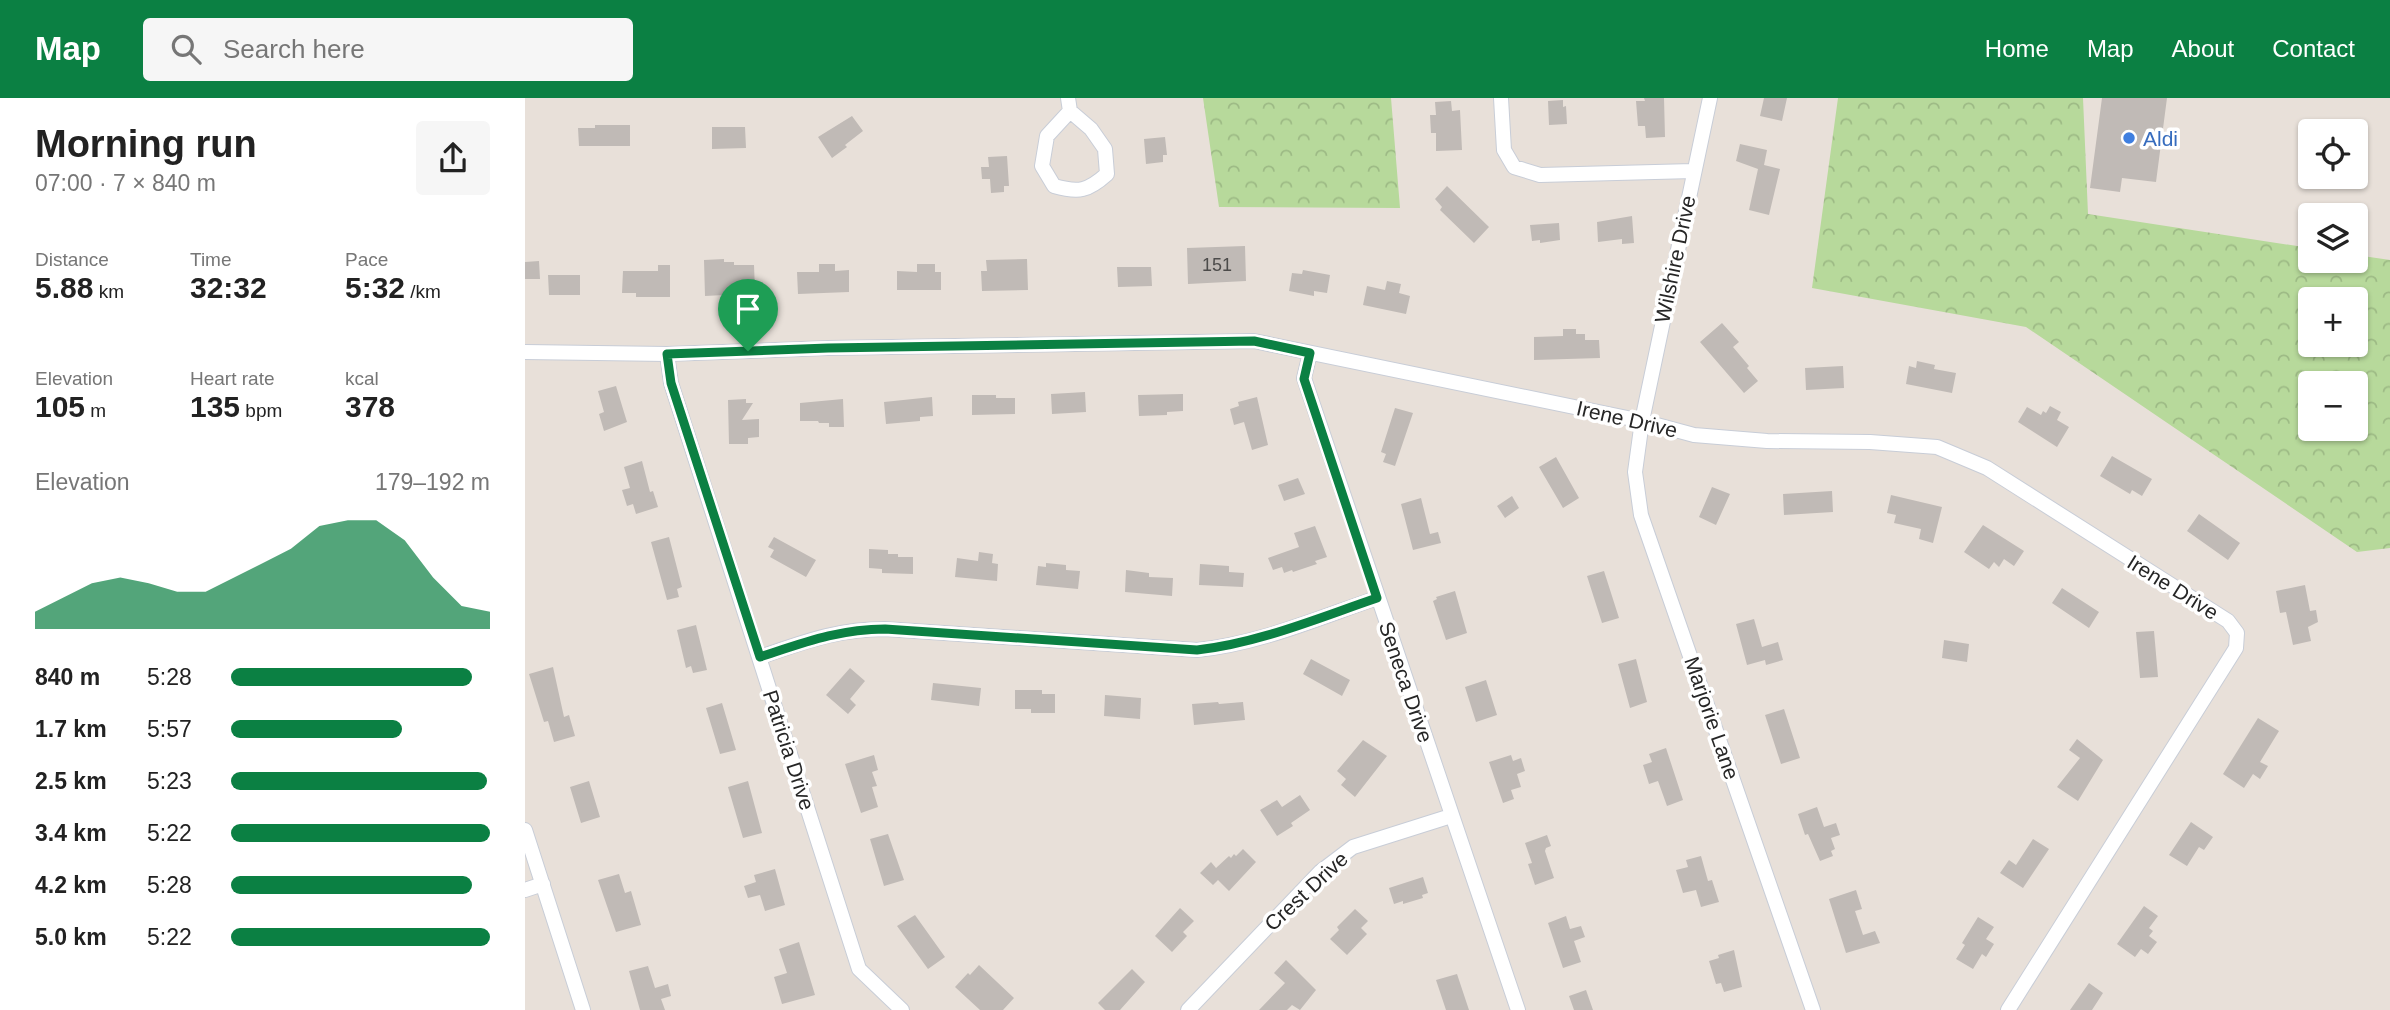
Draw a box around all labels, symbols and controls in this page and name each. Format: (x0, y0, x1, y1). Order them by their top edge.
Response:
search box (143, 18, 633, 81)
text: Map (35, 30, 101, 67)
icon: search (167, 30, 205, 68)
text: Search here (223, 34, 365, 64)
text: Home (1985, 35, 2049, 62)
text: Map (2087, 35, 2134, 62)
text: About (2172, 35, 2234, 62)
text: Contact (2272, 35, 2355, 62)
map controls (2298, 119, 2368, 441)
button: locate (2298, 119, 2368, 189)
button: share (416, 121, 490, 195)
text: Morning run (35, 123, 257, 165)
place label: Aldi (2143, 127, 2178, 150)
marker: Aldi (2121, 130, 2137, 146)
text: 07:00 · 7 × 840 m (35, 170, 216, 196)
street label: Wilshire Drive (1650, 193, 1700, 325)
button: layers (2298, 203, 2368, 273)
text: Distance (35, 249, 109, 270)
text: Time (190, 249, 232, 270)
text: Pace (345, 249, 388, 270)
house number: 151 (1202, 255, 1232, 275)
text: 5.88 (35, 271, 93, 304)
text: 32:32 (190, 271, 267, 304)
text: 5:32 (345, 271, 405, 304)
pin (718, 279, 778, 351)
text: km (93, 281, 124, 302)
text: /km (405, 281, 441, 302)
button: + (2298, 287, 2368, 357)
icon: arrive (729, 290, 767, 328)
text: Elevation (35, 368, 113, 389)
text: Heart rate (190, 368, 274, 389)
text: kcal (345, 368, 379, 389)
button: − (2298, 371, 2368, 441)
text: 105 (35, 390, 85, 423)
text: 135 (190, 390, 240, 423)
text: 378 (345, 390, 395, 423)
street label: Irene Drive (1574, 396, 1680, 442)
text: m (85, 400, 106, 421)
text: bpm (240, 400, 282, 421)
text: Elevation (35, 469, 130, 495)
text: 179–192 m (375, 469, 490, 495)
street label: Irene Drive (2123, 550, 2223, 624)
street label: Seneca Drive (1375, 619, 1437, 745)
street label: Marjorie Lane (1680, 654, 1744, 782)
text: 840 m (35, 664, 100, 690)
text: 5:28 (147, 664, 192, 690)
street label: Patricia Drive (759, 687, 819, 813)
text: 1.7 km (35, 716, 107, 742)
text: 5:57 (147, 716, 192, 742)
text: 2.5 km (35, 768, 107, 794)
text: 5:23 (147, 768, 192, 794)
text: 3.4 km (35, 820, 107, 846)
text: 5:22 (147, 820, 192, 846)
street label: Crest Drive (1260, 847, 1352, 935)
text: 4.2 km (35, 872, 107, 898)
text: 5:28 (147, 872, 192, 898)
text: 5.0 km (35, 924, 107, 950)
text: 5:22 (147, 924, 192, 950)

